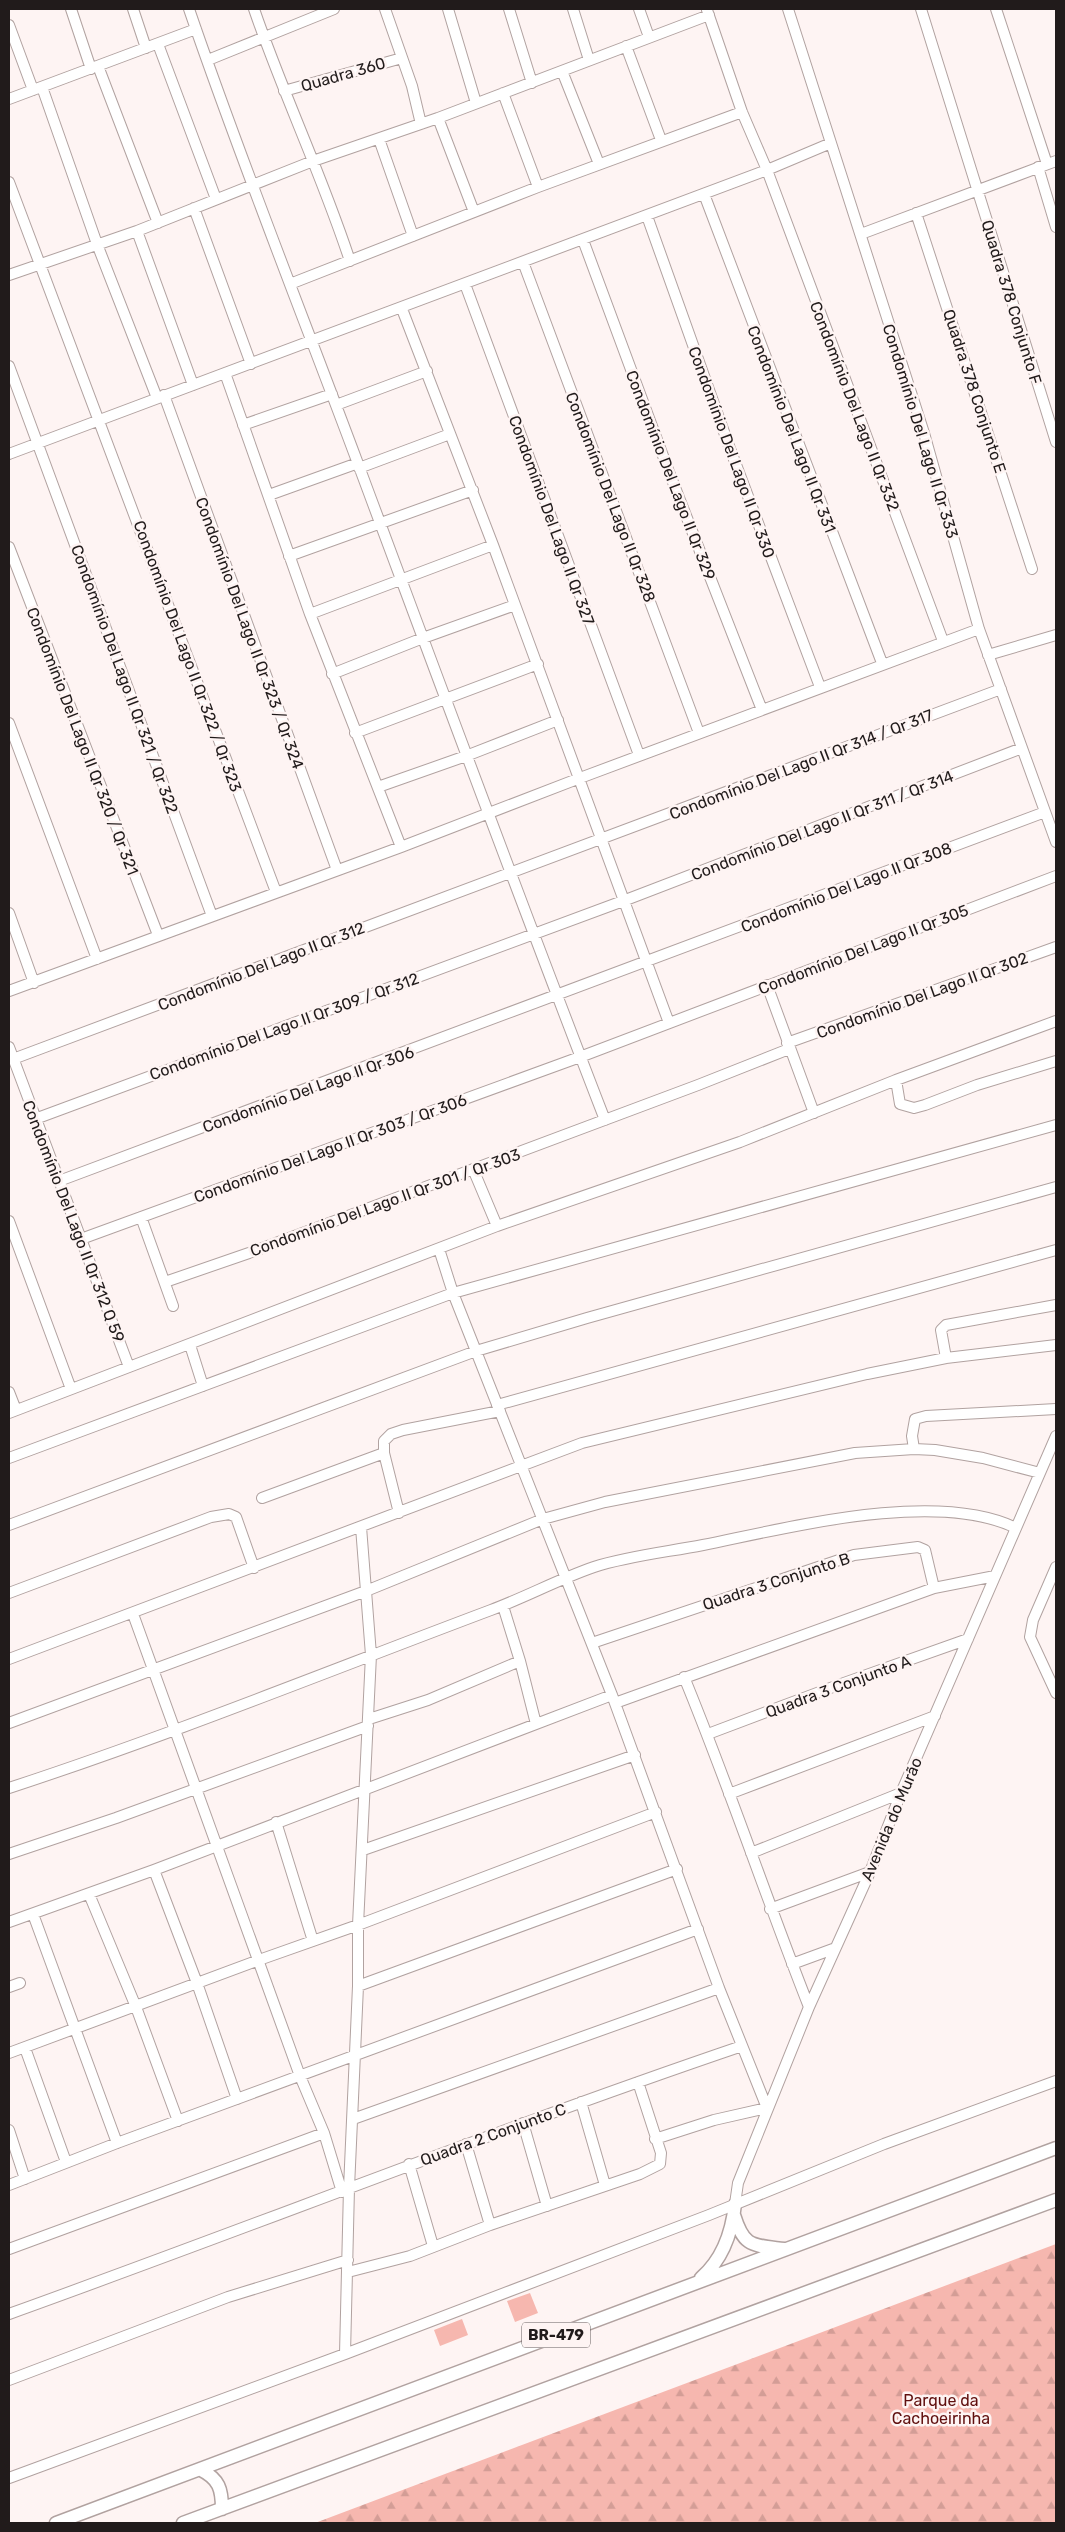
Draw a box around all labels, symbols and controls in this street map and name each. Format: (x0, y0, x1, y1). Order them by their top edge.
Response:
street label: Quadra 360 (299, 53, 388, 96)
street label: Quadra 378 Conjunto F (977, 218, 1046, 387)
street label: Condomínio Del Lago II Qr 332 (806, 299, 903, 514)
street label: Quadra 378 Conjunto E (939, 307, 1010, 476)
street label: Condomínio Del Lago II Qr 333 (879, 322, 962, 541)
street label: Condomínio Del Lago II Qr 331 (743, 323, 840, 535)
street label: Condomínio Del Lago II Qr 330 (684, 344, 779, 561)
street label: Condomínio Del Lago II Qr 329 (622, 368, 719, 583)
street label: Condomínio Del Lago II Qr 328 (562, 389, 659, 605)
street label: Condomínio Del Lago II Qr 327 (505, 413, 598, 628)
street label: Condomínio Del Lago II Qr 323 / Qr 324 (191, 495, 308, 772)
street label: Condomínio Del Lago II Qr 322 / Qr 323 (129, 518, 246, 794)
street label: Condomínio Del Lago II Qr 321 / Qr 322 (67, 542, 182, 816)
street label: Condomínio Del Lago II Qr 320 / Qr 321 (23, 605, 143, 878)
street label: Condomínio Del Lago II Qr 314 / Qr 317 (667, 705, 936, 824)
street label: Condomínio Del Lago II Qr 311 / Qr 314 (688, 766, 956, 884)
street label: Condomínio Del Lago II Qr 308 (738, 838, 954, 937)
street label: Condomínio Del Lago II Qr 305 (755, 901, 971, 998)
street label: Condomínio Del Lago II Qr 312 (155, 918, 367, 1015)
street label: Condomínio Del Lago II Qr 302 (814, 948, 1030, 1043)
street label: Condomínio Del Lago II Qr 309 / Qr 312 (147, 969, 421, 1084)
street label: Condomínio Del Lago II Qr 306 (200, 1042, 417, 1137)
street label: Condomínio Del Lago II Qr 303 / Qr 306 (191, 1090, 470, 1207)
street label: Condomínio Del Lago II Qr 312 Q 59 (18, 1098, 129, 1345)
street label: Condomínio Del Lago II Qr 301 / Qr 303 (247, 1145, 523, 1260)
street label: Quadra 3 Conjunto B (700, 1549, 852, 1614)
street label: Quadra 3 Conjunto A (763, 1651, 914, 1722)
street label: Avenida do Murão (857, 1754, 926, 1884)
street label: Quadra 2 Conjunto C (418, 2099, 569, 2170)
road number: BR-479 (522, 2322, 590, 2348)
park label: Parque da Cachoeirinha (892, 2391, 990, 2428)

